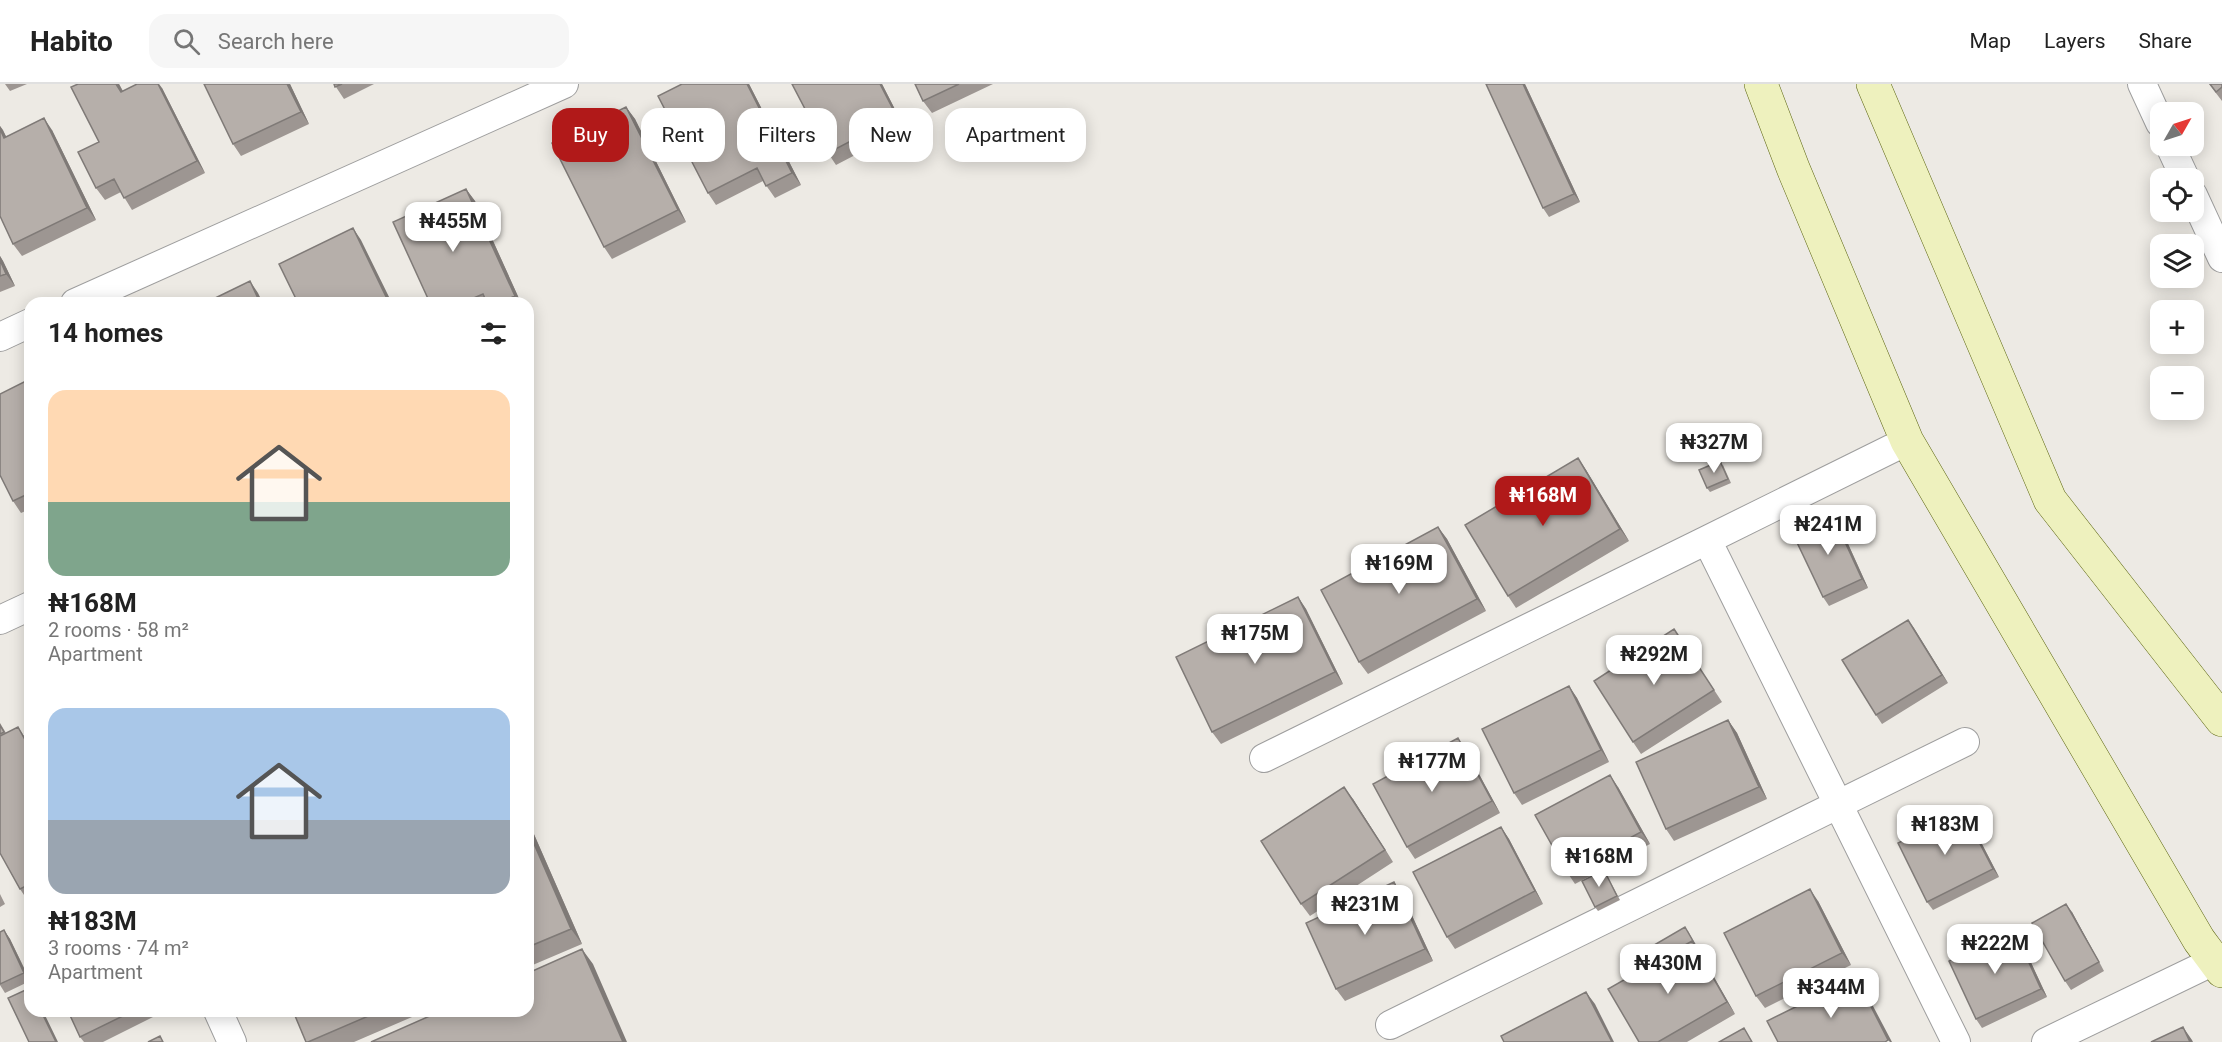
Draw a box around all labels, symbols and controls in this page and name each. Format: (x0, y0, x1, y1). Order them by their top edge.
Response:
search box (149, 14, 569, 68)
text: Habito (30, 25, 113, 58)
icon: search (170, 25, 203, 58)
text: Search here (218, 29, 334, 54)
text: Map (1969, 29, 2011, 53)
text: Layers (2044, 29, 2105, 53)
text: Share (2138, 29, 2192, 53)
north arrow (2150, 102, 2204, 156)
map controls (2150, 102, 2204, 420)
chip: Buy (552, 108, 629, 162)
chip: Rent (641, 108, 725, 162)
chip: Filters (737, 108, 837, 162)
chip: New (849, 108, 933, 162)
chip: Apartment (945, 108, 1086, 162)
button: locate (2150, 168, 2204, 222)
pin: ₦455M (411, 202, 495, 253)
text: ₦455M (419, 209, 487, 233)
button: layers (2150, 234, 2204, 288)
button: + (2150, 300, 2204, 354)
icon: filters (477, 317, 510, 350)
text: 14 homes (48, 318, 163, 348)
button: − (2150, 366, 2204, 420)
pin: ₦327M (1672, 423, 1756, 474)
icon: home (225, 429, 333, 537)
text: ₦327M (1680, 430, 1748, 454)
pin: ₦168M (1501, 476, 1585, 527)
text: ₦168M (1509, 483, 1577, 507)
pin: ₦241M (1786, 505, 1870, 556)
text: ₦241M (1794, 512, 1862, 536)
pin: ₦169M (1357, 544, 1441, 595)
text: ₦169M (1365, 551, 1433, 575)
text: ₦168M (48, 588, 137, 618)
pin: ₦175M (1213, 614, 1297, 665)
text: 2 rooms · 58 m² (48, 618, 189, 642)
text: ₦175M (1221, 621, 1289, 645)
pin: ₦292M (1612, 635, 1696, 686)
text: Apartment (48, 642, 143, 666)
text: ₦292M (1620, 642, 1688, 666)
pin: ₦177M (1390, 742, 1474, 793)
icon: home (225, 747, 333, 855)
text: ₦177M (1398, 749, 1466, 773)
pin: ₦183M (1903, 805, 1987, 856)
text: ₦183M (1911, 812, 1979, 836)
pin: ₦168M (1557, 837, 1641, 888)
text: ₦168M (1565, 844, 1633, 868)
pin: ₦231M (1323, 885, 1407, 936)
text: ₦231M (1331, 892, 1399, 916)
text: ₦183M (48, 906, 137, 936)
pin: ₦222M (1953, 924, 2037, 975)
text: ₦222M (1961, 931, 2029, 955)
text: 3 rooms · 74 m² (48, 936, 189, 960)
pin: ₦430M (1626, 944, 1710, 995)
text: ₦430M (1634, 951, 1702, 975)
text: Apartment (48, 960, 143, 984)
pin: ₦344M (1789, 968, 1873, 1019)
text: ₦344M (1797, 975, 1865, 999)

